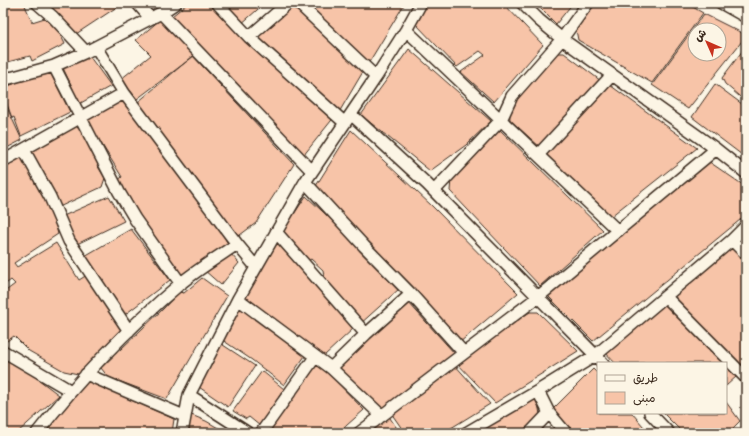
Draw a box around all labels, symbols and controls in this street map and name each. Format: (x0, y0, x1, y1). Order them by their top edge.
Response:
north arrow (687, 22, 727, 62)
text: ش (693, 28, 710, 45)
legend (597, 362, 727, 414)
text: طريق (633, 373, 658, 387)
text: مبنى (633, 393, 656, 407)

